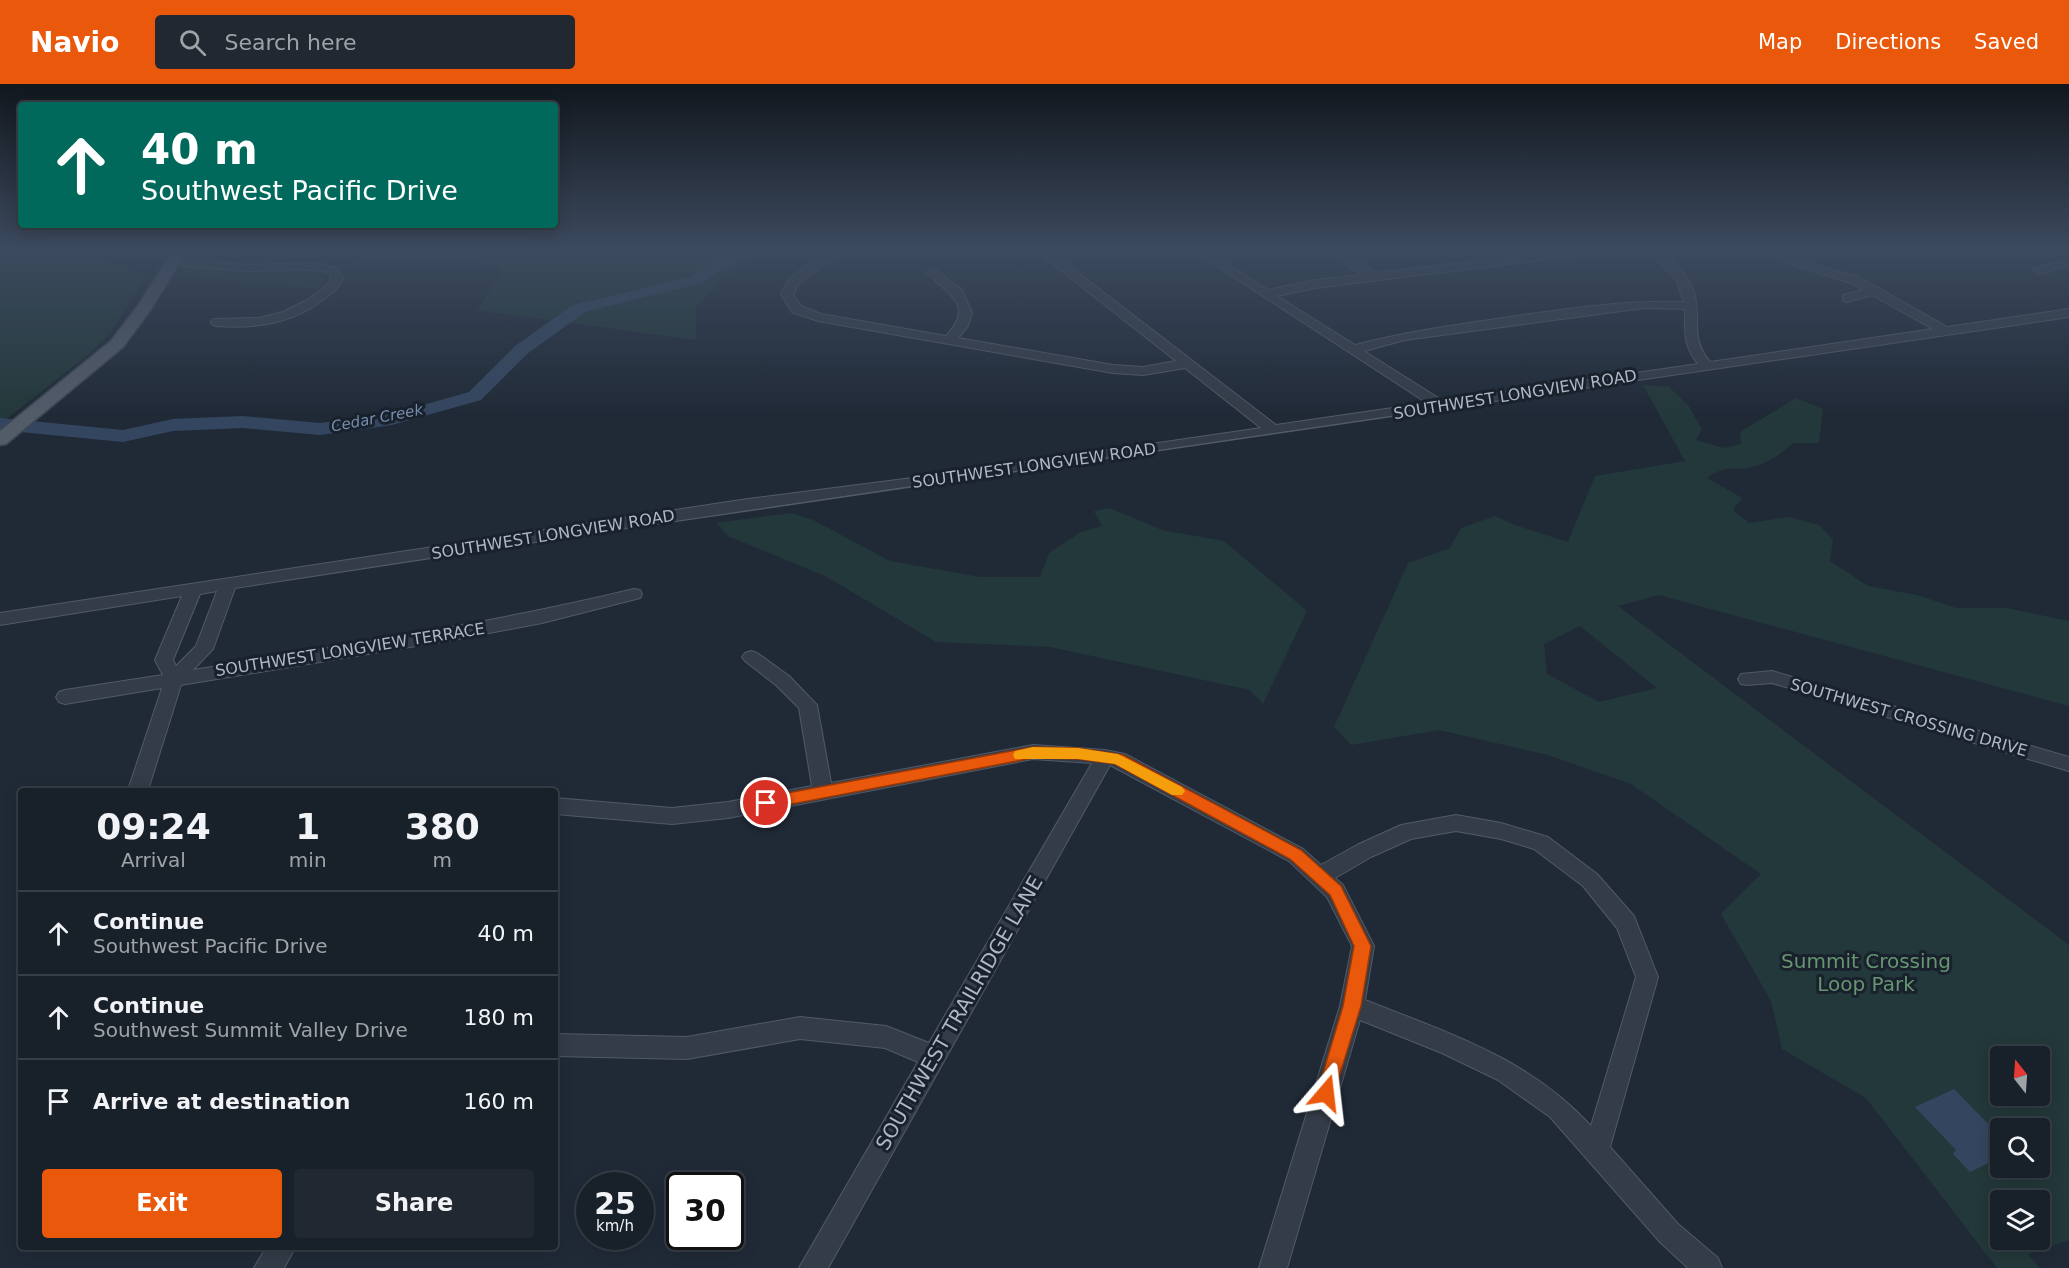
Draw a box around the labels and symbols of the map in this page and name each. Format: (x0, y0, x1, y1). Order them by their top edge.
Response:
street label: SOUTHWEST LONGVIEW ROAD (1392, 366, 1638, 423)
water label: Cedar Creek (330, 400, 426, 436)
street label: SOUTHWEST LONGVIEW ROAD (911, 439, 1157, 492)
street label: SOUTHWEST LONGVIEW ROAD (430, 506, 676, 563)
street label: SOUTHWEST LONGVIEW TERRACE (214, 619, 486, 680)
street label: SOUTHWEST CROSSING DRIVE (1788, 674, 2030, 760)
pin (740, 777, 791, 828)
street label: SOUTHWEST TRAILRIDGE LANE (870, 872, 1048, 1154)
park label: Summit Crossing Loop Park (1781, 949, 1951, 996)
north arrow (1990, 1046, 2050, 1106)
position arrow (1294, 1061, 1358, 1125)
speed limit sign: 30 (666, 1172, 744, 1250)

